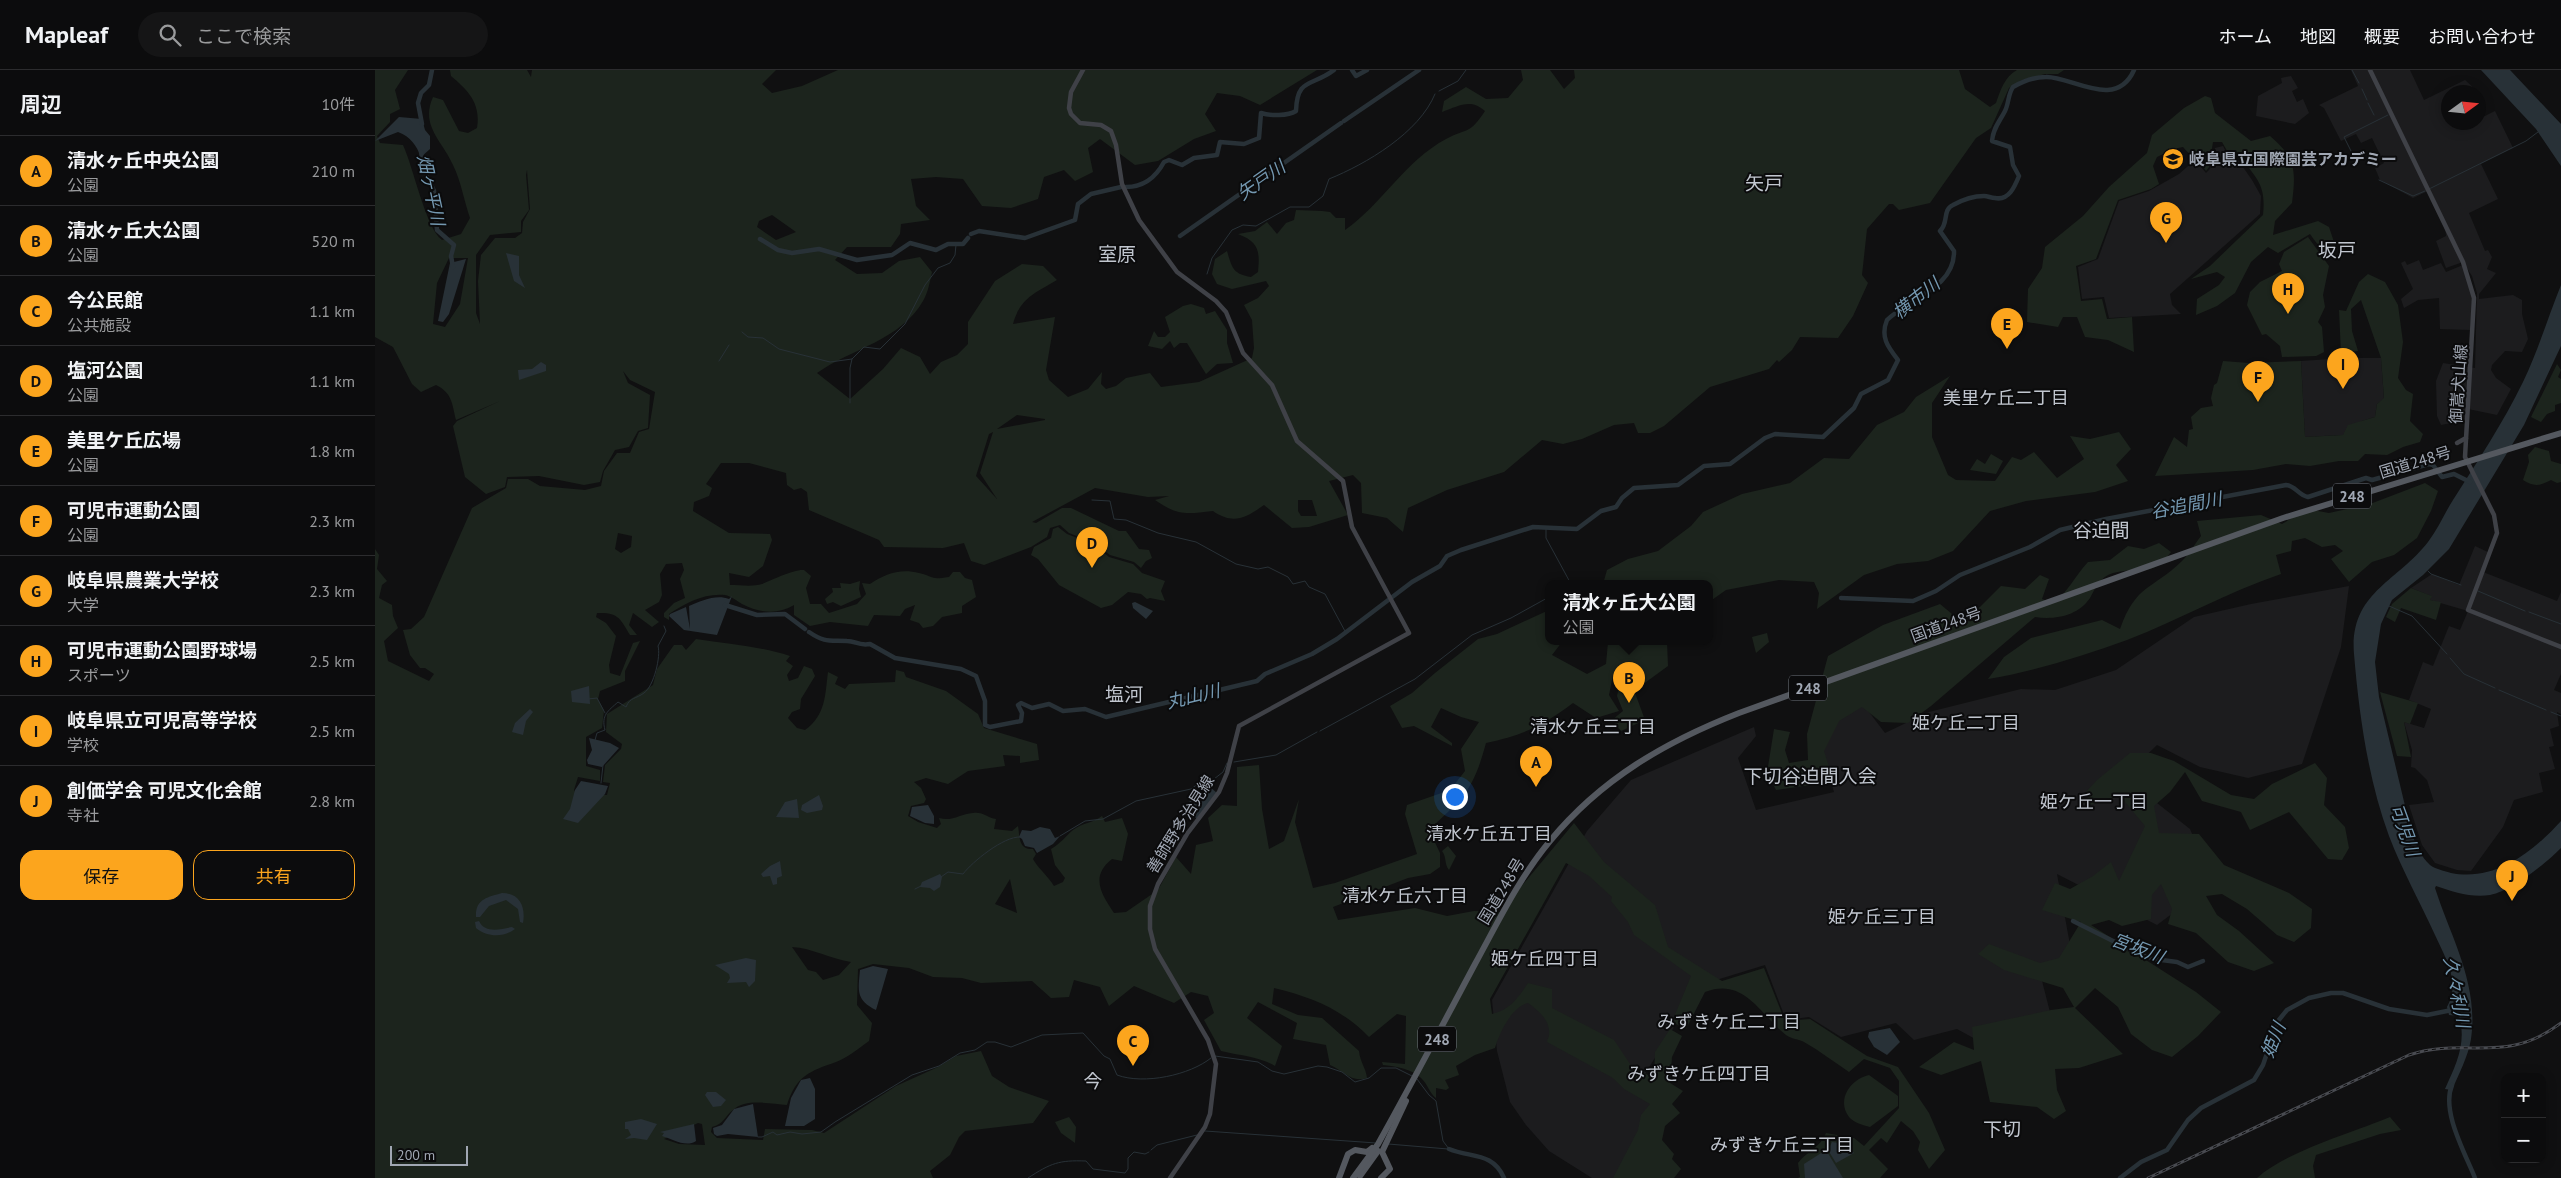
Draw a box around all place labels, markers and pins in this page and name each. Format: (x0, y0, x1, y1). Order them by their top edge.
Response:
school or university icon: 岐阜県立国際園芸アカデミー (2161, 147, 2185, 171)
place label: 岐阜県立国際園芸アカデミー (2189, 149, 2397, 169)
pin: G (2150, 202, 2182, 243)
pin: H (2272, 273, 2304, 314)
pin: E (1991, 308, 2023, 349)
pin: I (2327, 348, 2359, 389)
pin: F (2242, 361, 2274, 402)
pin: D (1076, 527, 1108, 568)
pin: B (1613, 662, 1645, 703)
pin: A (1520, 746, 1552, 787)
pin: J (2496, 860, 2528, 901)
pin: C (1117, 1025, 1149, 1066)

